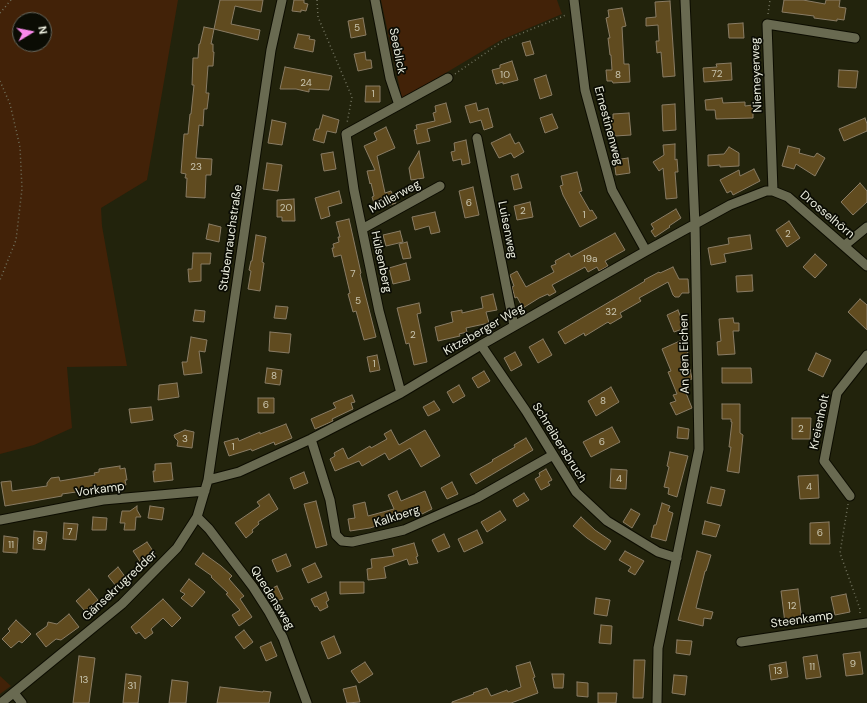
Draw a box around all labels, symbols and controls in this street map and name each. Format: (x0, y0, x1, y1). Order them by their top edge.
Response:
north arrow (12, 12, 52, 52)
house number: 5 (354, 22, 360, 34)
text: N (35, 25, 50, 35)
street label: Seeblick (385, 27, 409, 75)
street label: Niemeyerweg (748, 37, 766, 113)
house number: 72 (712, 68, 722, 80)
house number: 10 (500, 69, 510, 81)
house number: 8 (615, 69, 621, 81)
house number: 24 (300, 77, 312, 89)
street label: Ernestinenweg (591, 85, 625, 167)
house number: 1 (371, 88, 375, 100)
house number: 23 (190, 161, 202, 173)
street label: Müllerweg (367, 177, 423, 217)
street label: Stubenrauchstraße (216, 184, 246, 292)
street label: Drosselhörn (797, 188, 857, 242)
house number: 6 (466, 197, 472, 209)
street label: Luisenweg (494, 200, 520, 260)
house number: 20 (280, 202, 292, 214)
house number: 2 (520, 205, 526, 217)
house number: 1 (582, 209, 586, 221)
house number: 2 (785, 228, 791, 240)
street label: Hülsenberg (367, 230, 395, 294)
house number: 19a (583, 253, 597, 265)
house number: 7 (350, 268, 356, 280)
house number: 5 (355, 295, 361, 307)
street label: Kitzeberger Weg (441, 301, 527, 359)
house number: 32 (605, 306, 617, 318)
street label: An den Eichen (677, 314, 693, 394)
house number: 2 (410, 329, 416, 341)
house number: 1 (372, 358, 376, 370)
house number: 8 (271, 370, 277, 382)
street label: Kreienholt (807, 393, 833, 451)
house number: 8 (600, 395, 606, 407)
house number: 6 (263, 399, 269, 411)
street label: Schreibersbruch (529, 400, 589, 486)
house number: 2 (798, 423, 804, 435)
house number: 3 (182, 433, 188, 445)
house number: 6 (599, 436, 605, 448)
house number: 1 (231, 441, 235, 453)
house number: 4 (616, 473, 622, 485)
street label: Vorkamp (74, 479, 126, 501)
house number: 4 (806, 481, 812, 493)
street label: Kalkberg (372, 503, 422, 531)
house number: 7 (67, 526, 73, 538)
house number: 6 (817, 527, 823, 539)
house number: 9 (37, 535, 43, 547)
house number: 11 (8, 539, 14, 551)
street label: Gänsekrugredder (80, 548, 160, 624)
street label: Quedensweg (247, 563, 297, 633)
house number: 12 (788, 600, 796, 612)
street label: Steenkamp (770, 609, 834, 631)
house number: 9 (850, 658, 856, 670)
house number: 11 (809, 661, 815, 673)
house number: 13 (773, 665, 783, 677)
house number: 13 (79, 674, 89, 686)
house number: 31 (128, 680, 136, 692)

